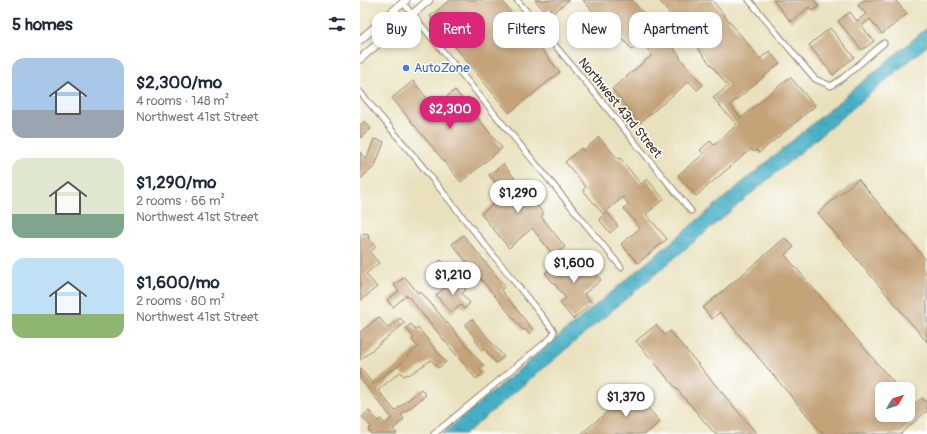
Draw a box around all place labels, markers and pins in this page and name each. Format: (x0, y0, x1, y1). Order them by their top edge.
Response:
place label: AutoZone (414, 60, 470, 76)
marker: AutoZone (401, 63, 411, 73)
pin: $2,300 (417, 96, 483, 130)
pin: $1,290 (485, 180, 551, 214)
pin: $1,600 (541, 250, 607, 284)
pin: $1,210 (420, 262, 486, 296)
pin: $1,370 (593, 384, 659, 418)

